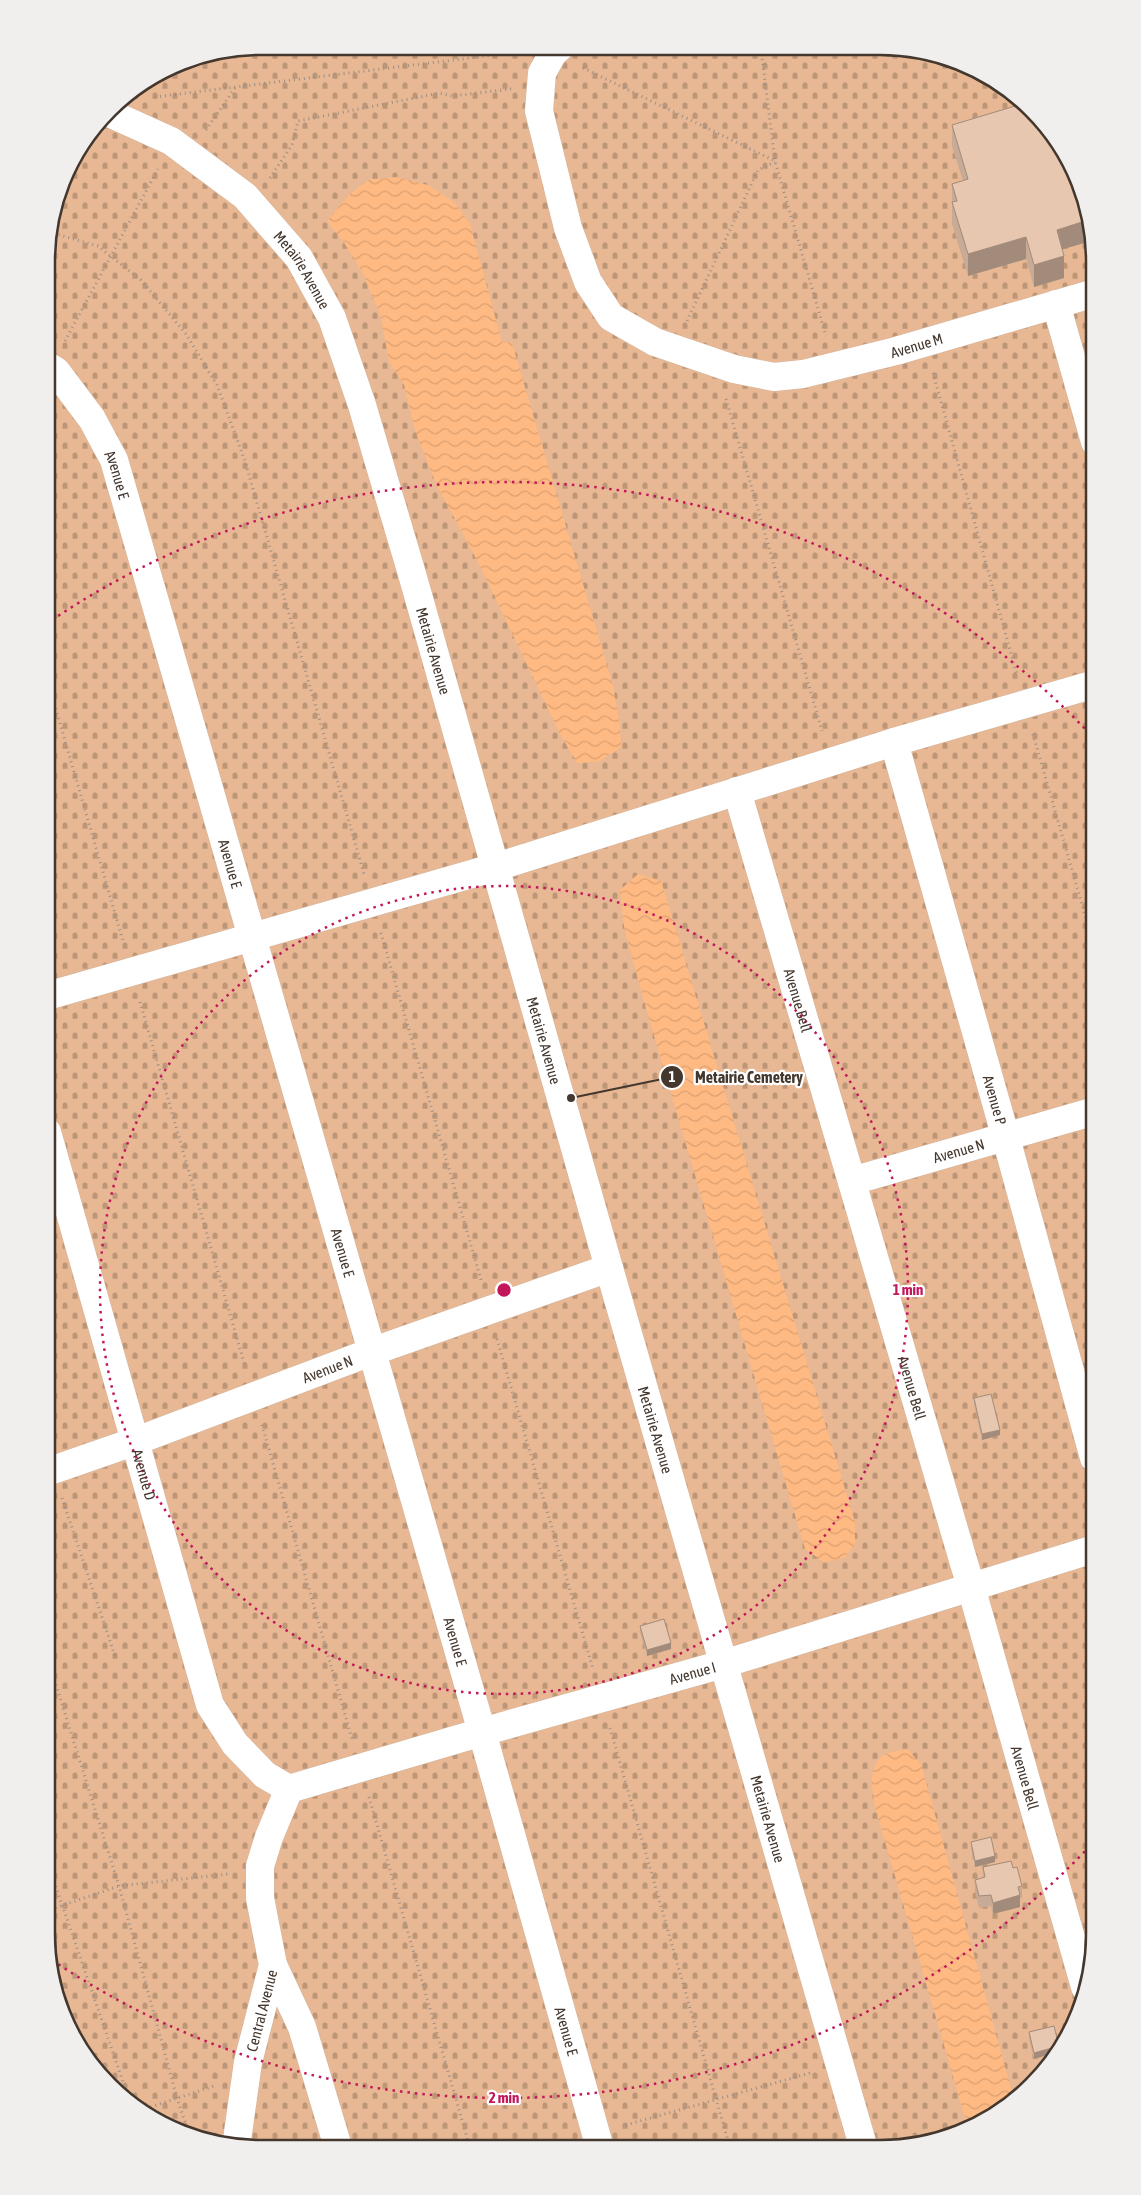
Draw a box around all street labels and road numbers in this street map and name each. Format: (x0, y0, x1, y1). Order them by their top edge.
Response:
street label: Metairie Avenue (271, 227, 334, 312)
street label: Avenue M (889, 329, 945, 361)
street label: Avenue E (102, 447, 133, 501)
street label: Metairie Avenue (413, 605, 454, 697)
street label: Avenue E (216, 837, 246, 890)
street label: Avenue Bell (781, 966, 816, 1034)
street label: Metairie Avenue (524, 995, 565, 1086)
street label: Avenue P (980, 1073, 1010, 1127)
street label: Avenue N (931, 1135, 986, 1166)
street label: Avenue E (328, 1226, 359, 1279)
street label: Avenue N (300, 1351, 355, 1386)
street label: Avenue Bell (895, 1354, 930, 1422)
street label: Metairie Avenue (635, 1384, 677, 1475)
street label: Avenue D (129, 1447, 160, 1502)
street label: Avenue E (441, 1615, 471, 1669)
street label: Avenue I (667, 1658, 718, 1687)
street label: Avenue Bell (1008, 1744, 1043, 1812)
street label: Metairie Avenue (748, 1773, 789, 1865)
street label: Central Avenue (243, 1968, 280, 2053)
street label: Avenue E (552, 2005, 582, 2058)

